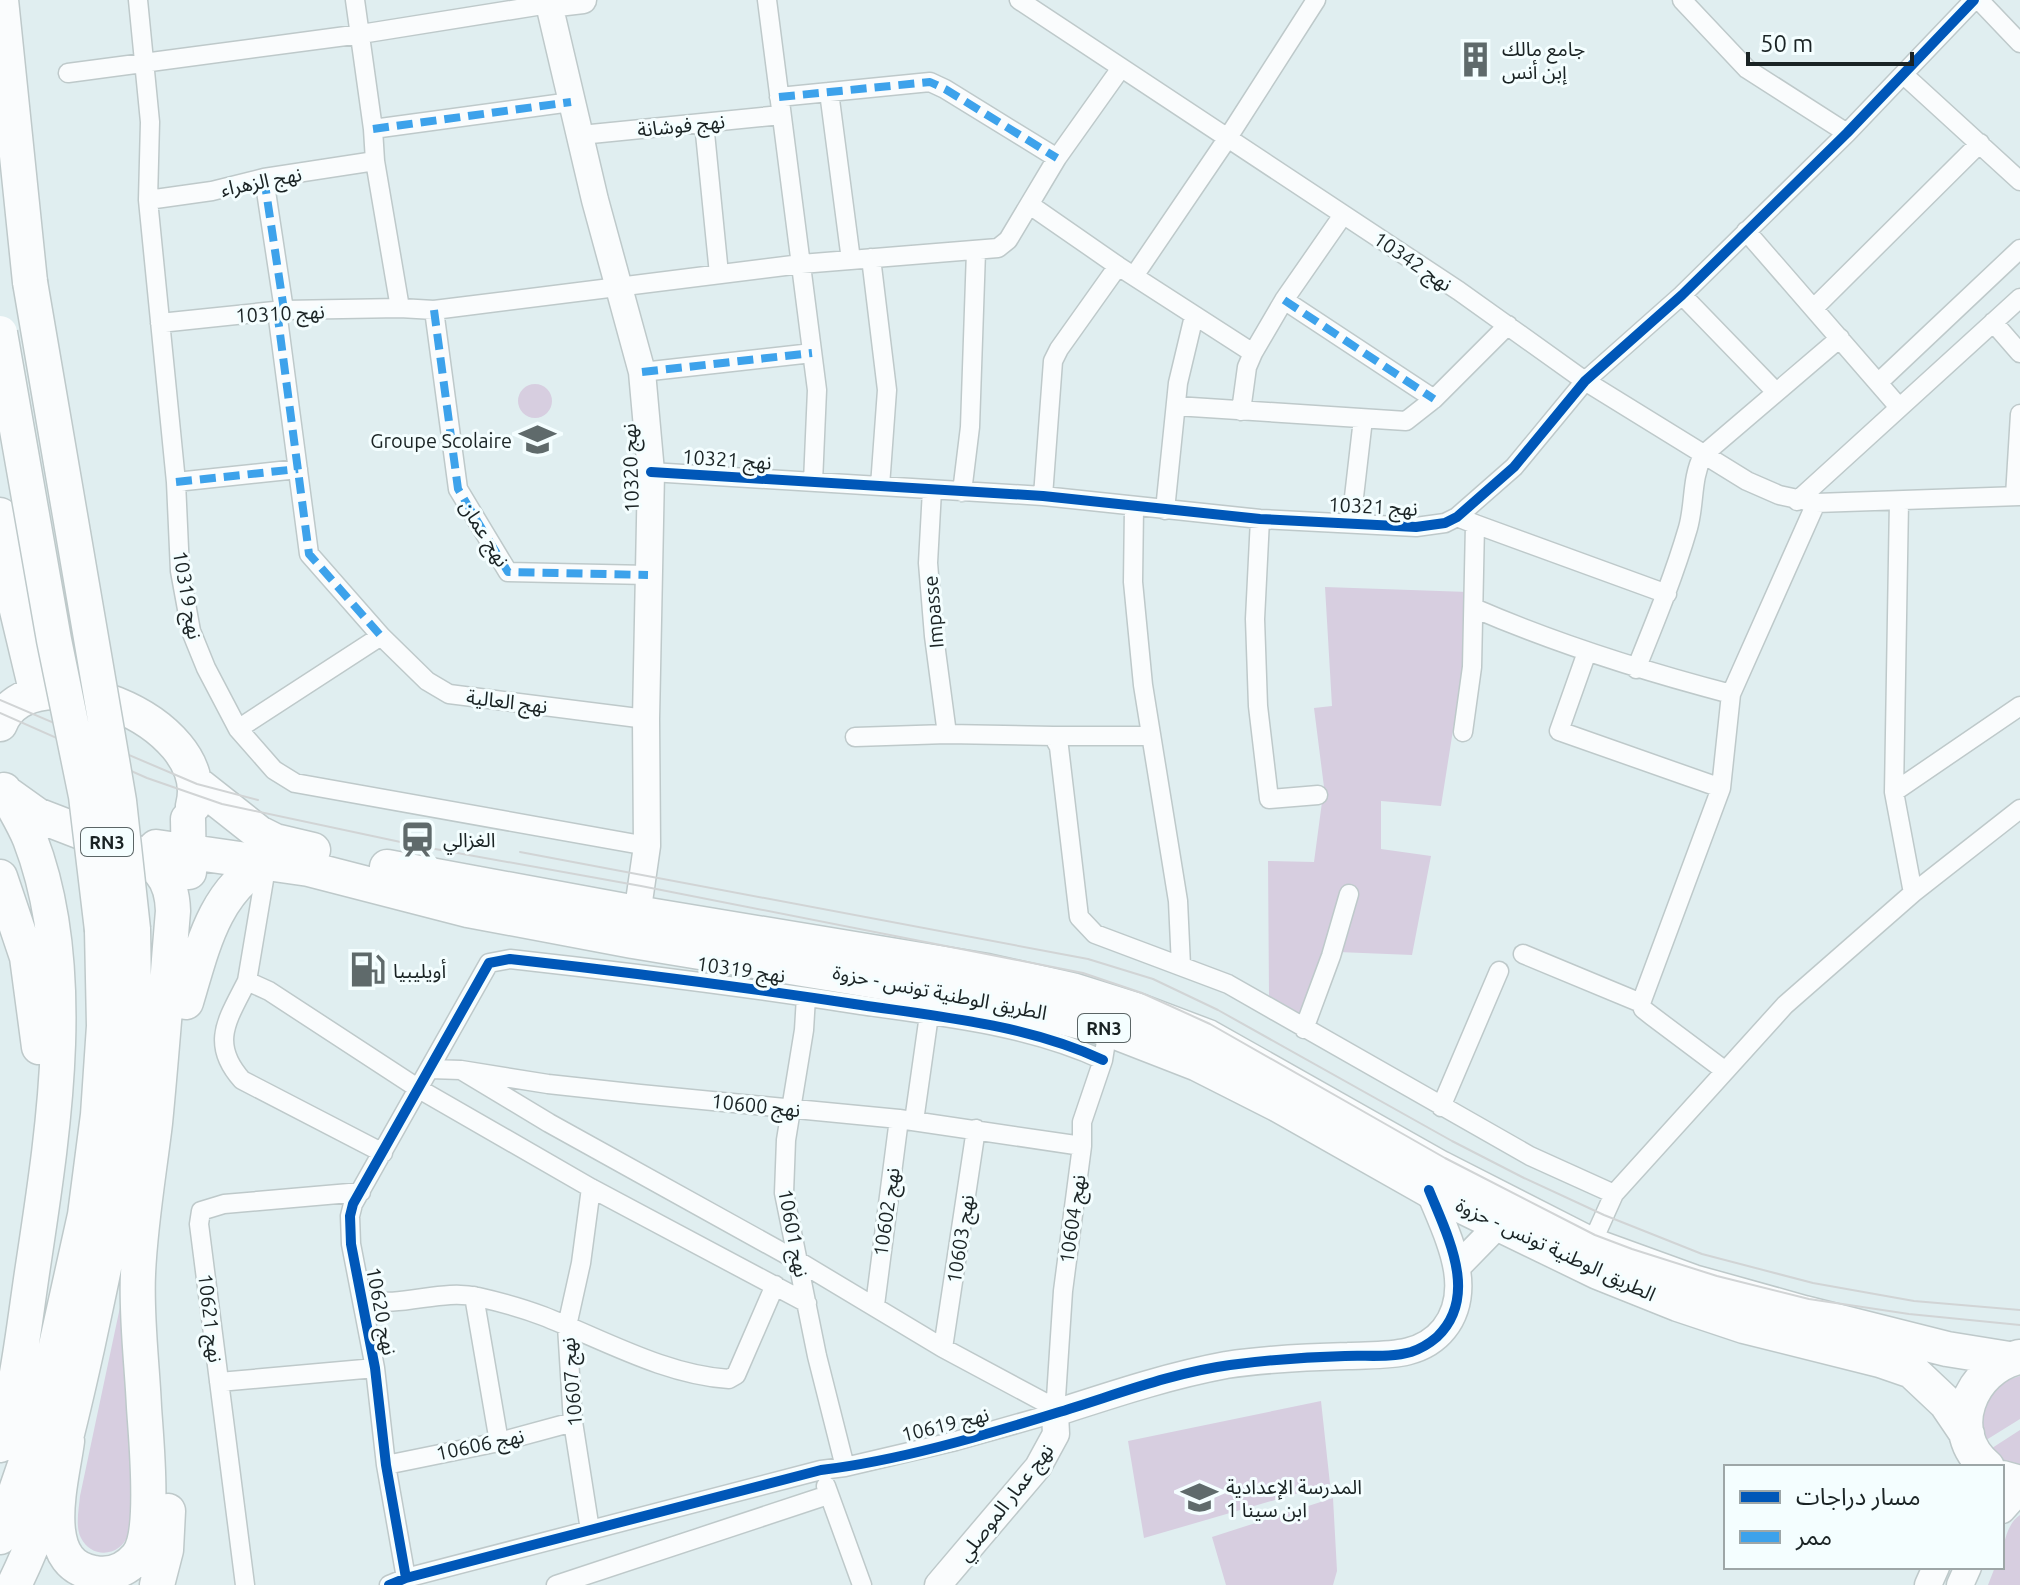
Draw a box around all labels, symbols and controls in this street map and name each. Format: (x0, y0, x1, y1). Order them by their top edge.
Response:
scale bar (1748, 16, 1912, 66)
text: 50 m (1760, 30, 1813, 57)
place label: جامع مالك إبن أنس (1502, 37, 1585, 85)
building icon: جامع مالك إبن أنس (1457, 41, 1495, 79)
street label: نهج فوشانة (636, 109, 726, 145)
street label: نهج الزهراء (219, 162, 304, 204)
street label: نهج 10342 (1367, 226, 1457, 299)
street label: نهج 10310 (235, 299, 325, 331)
school or university icon: Groupe Scolaire (519, 421, 557, 459)
street label: نهج 10320 (617, 423, 647, 513)
place label: Groupe Scolaire (370, 429, 512, 452)
street label: نهج 10321 (681, 444, 772, 478)
street label: نهج 10321 (1328, 492, 1418, 524)
street label: نهج عمان (452, 495, 514, 573)
street label: نهج 10319 (165, 549, 207, 642)
street label: Impasse (918, 575, 948, 649)
street label: نهج العالية (465, 685, 549, 721)
station icon: الغزالي (398, 820, 436, 858)
road number: RN3 (81, 828, 133, 856)
place label: الغزالي (443, 828, 495, 855)
fuel station icon: أويليبيا (348, 951, 386, 989)
street label: نهج 10319 (695, 951, 787, 991)
place label: أويليبيا (393, 959, 446, 983)
street label: الطريق الوطنية تونس - حزوة (831, 960, 1049, 1026)
road number: RN3 (1078, 1014, 1130, 1042)
street label: نهج 10600 (710, 1089, 802, 1125)
street label: نهج 10602 (868, 1166, 908, 1258)
street label: نهج 10604 (1054, 1173, 1094, 1265)
street label: نهج 10601 (770, 1187, 814, 1280)
street label: نهج 10603 (942, 1193, 982, 1286)
street label: الطريق الوطنية تونس - حزوة (1452, 1193, 1659, 1307)
street label: نهج 10620 (358, 1265, 402, 1358)
street label: نهج 10621 (190, 1272, 228, 1364)
street label: نهج 10607 (556, 1336, 590, 1428)
street label: نهج 10619 (899, 1402, 992, 1450)
street label: نهج 10606 (434, 1423, 527, 1468)
street label: نهج عمار الموصلي (952, 1439, 1061, 1568)
legend (1724, 1465, 2004, 1569)
place label: المدرسة الإعدادية ابن سينا 1 (1226, 1475, 1362, 1522)
school or university icon: المدرسة الإعدادية ابن سينا 1 (1181, 1479, 1219, 1517)
text: مسار دراجات (1796, 1483, 1921, 1511)
text: ممر (1795, 1523, 1832, 1551)

